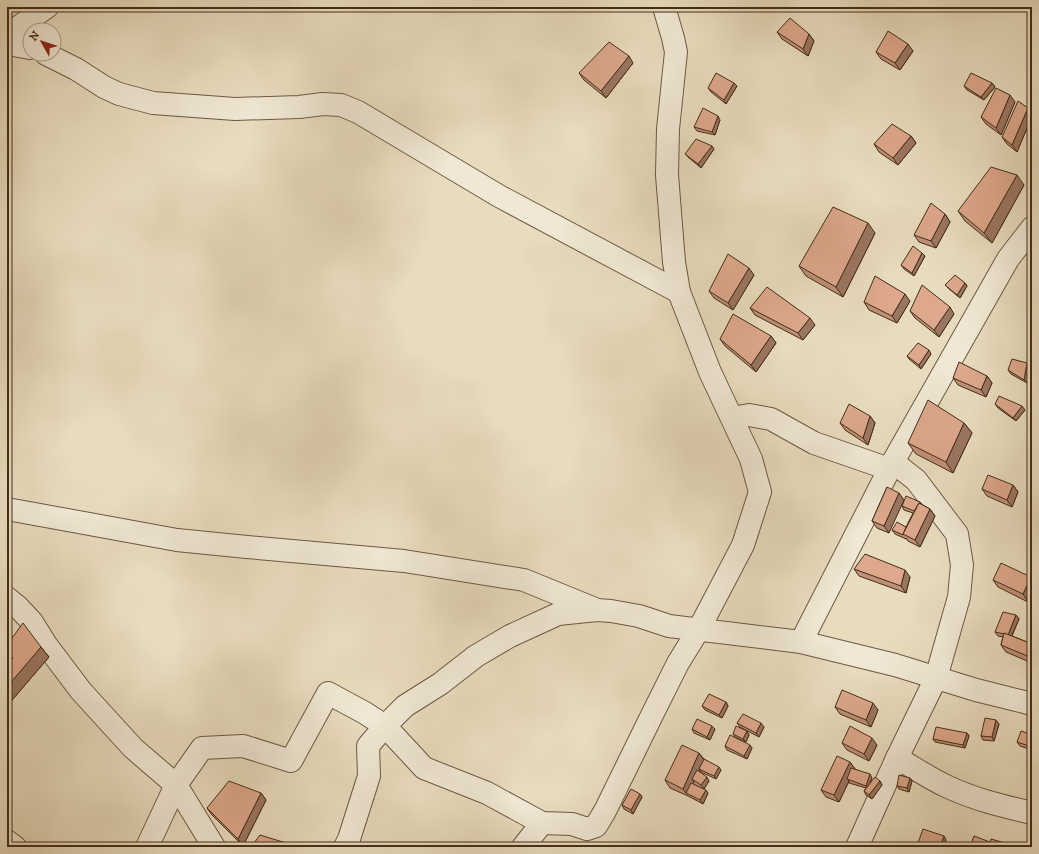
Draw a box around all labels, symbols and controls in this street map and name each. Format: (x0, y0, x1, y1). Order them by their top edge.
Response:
north arrow (22, 22, 62, 62)
text: N (27, 28, 43, 44)

